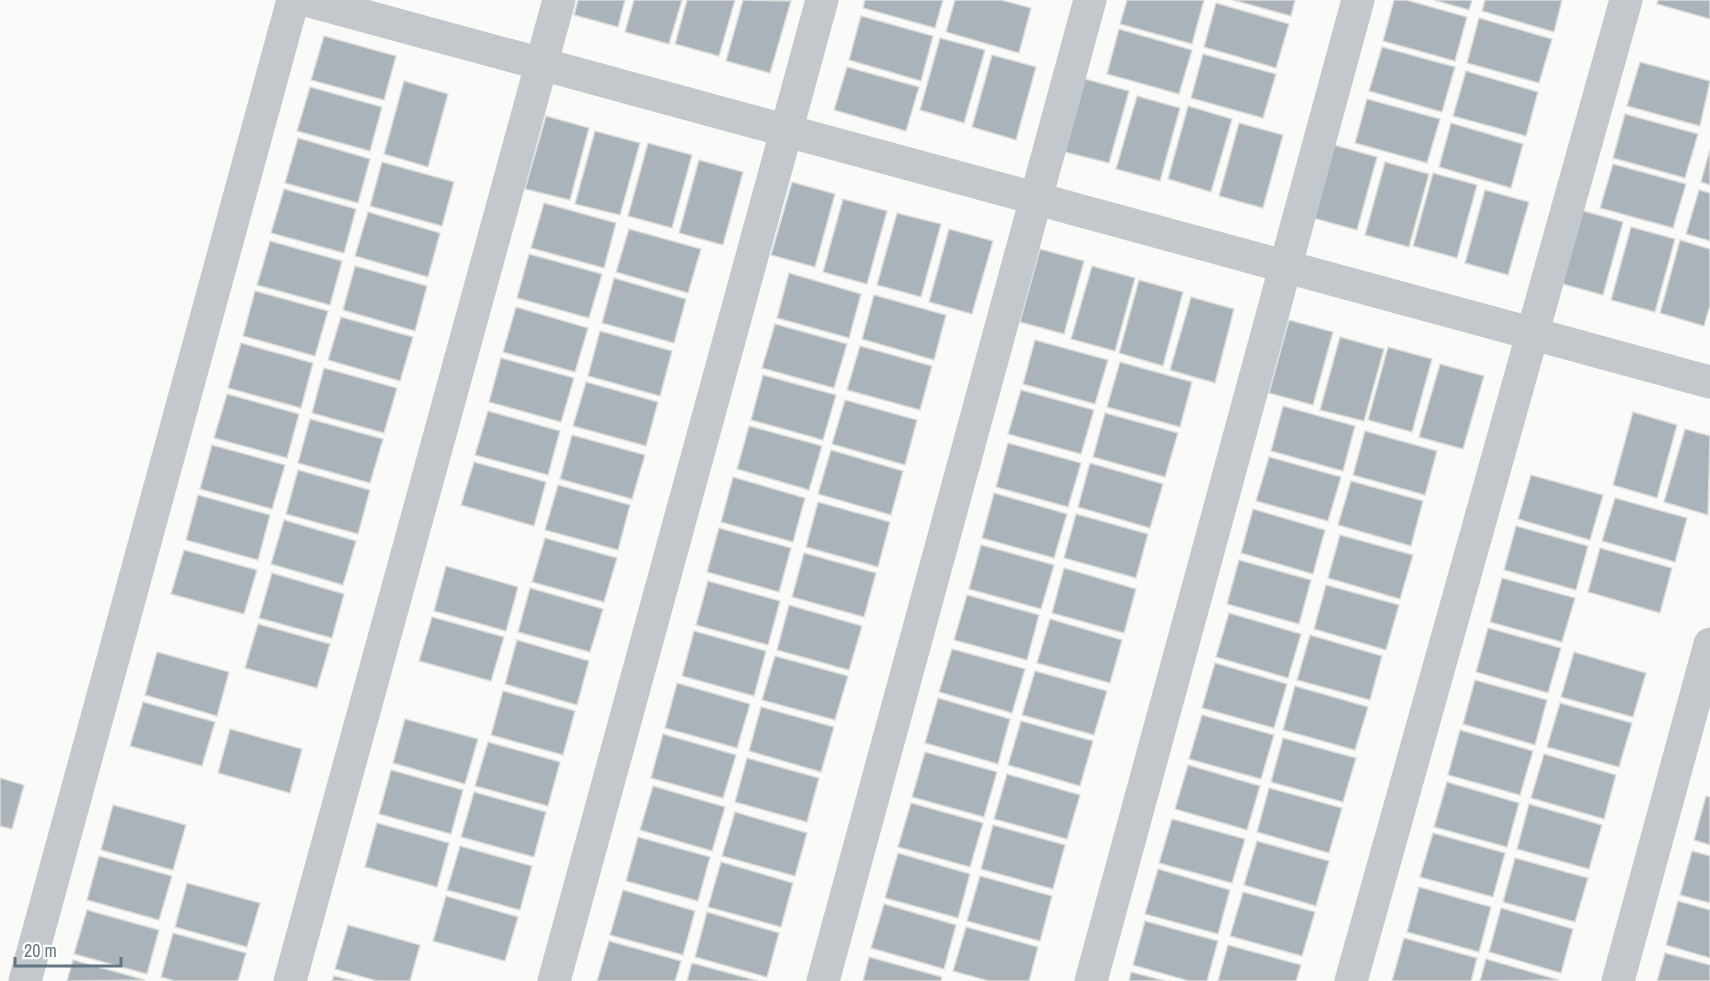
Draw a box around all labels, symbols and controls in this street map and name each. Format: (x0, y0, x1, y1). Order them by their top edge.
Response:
scale bar (15, 930, 122, 968)
text: 20 m (24, 938, 57, 963)

